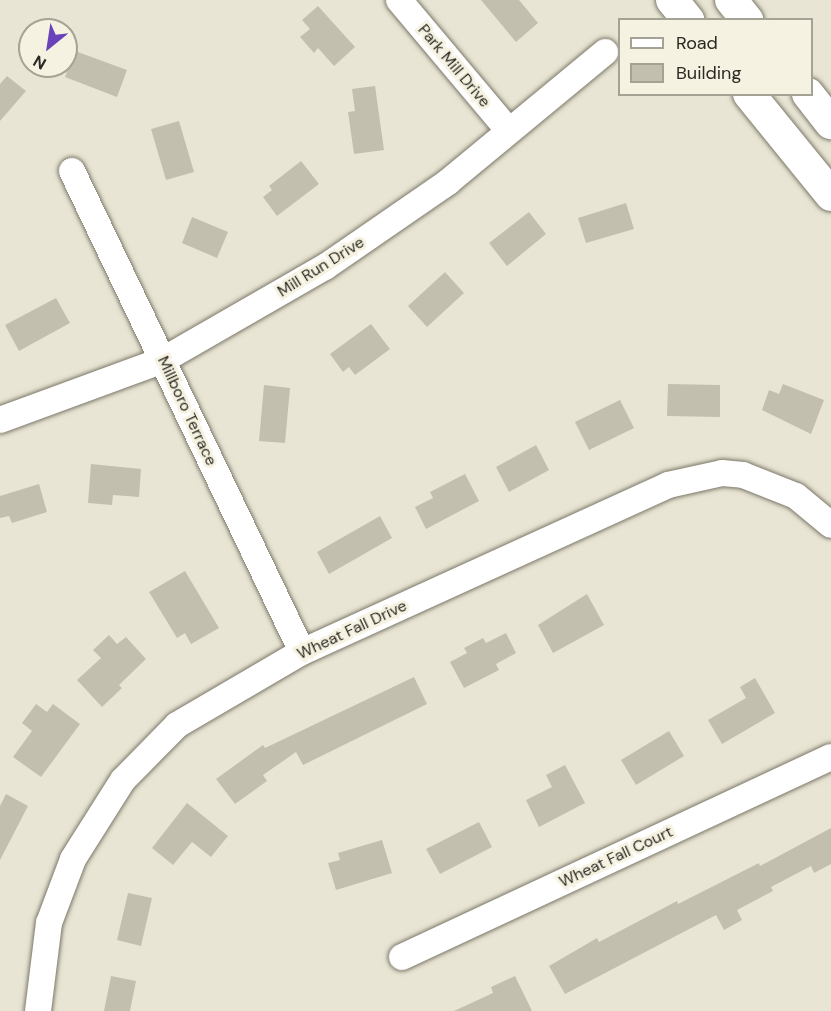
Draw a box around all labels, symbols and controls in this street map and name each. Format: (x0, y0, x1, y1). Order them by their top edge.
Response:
north arrow (18, 18, 78, 78)
legend (618, 18, 813, 96)
street label: Park Mill Drive (414, 21, 494, 111)
text: Road (676, 31, 718, 55)
text: N (29, 50, 50, 74)
text: Building (676, 61, 741, 85)
street label: Mill Run Drive (274, 233, 368, 301)
street label: Millboro Terrace (153, 353, 221, 469)
street label: Wheat Fall Drive (294, 596, 410, 664)
street label: Wheat Fall Court (556, 822, 676, 892)

